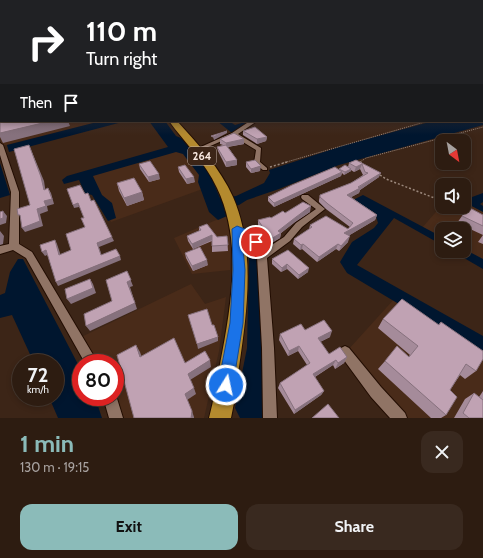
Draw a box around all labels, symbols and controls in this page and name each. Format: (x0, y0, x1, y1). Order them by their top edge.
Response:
text: 110 m (86, 14, 157, 48)
icon: right (20, 16, 72, 68)
text: Turn right (86, 48, 157, 70)
icon: arrive (60, 92, 82, 114)
text: Then (20, 94, 52, 112)
north arrow (435, 134, 471, 170)
map controls (435, 134, 471, 258)
road number: 264 (188, 147, 216, 165)
button: sound (435, 178, 471, 214)
button: layers (435, 222, 471, 258)
pin (239, 225, 273, 259)
icon: arrive (245, 231, 267, 253)
speed limit sign: 80 (72, 354, 124, 406)
text: 72 (28, 363, 48, 387)
position arrow (205, 364, 247, 406)
text: km/h (27, 383, 49, 396)
text: 1 min (20, 429, 74, 458)
button: close (421, 431, 463, 473)
text: 130 m · 19:15 (20, 459, 89, 475)
button: Exit (20, 504, 238, 550)
button: Share (246, 504, 463, 550)

